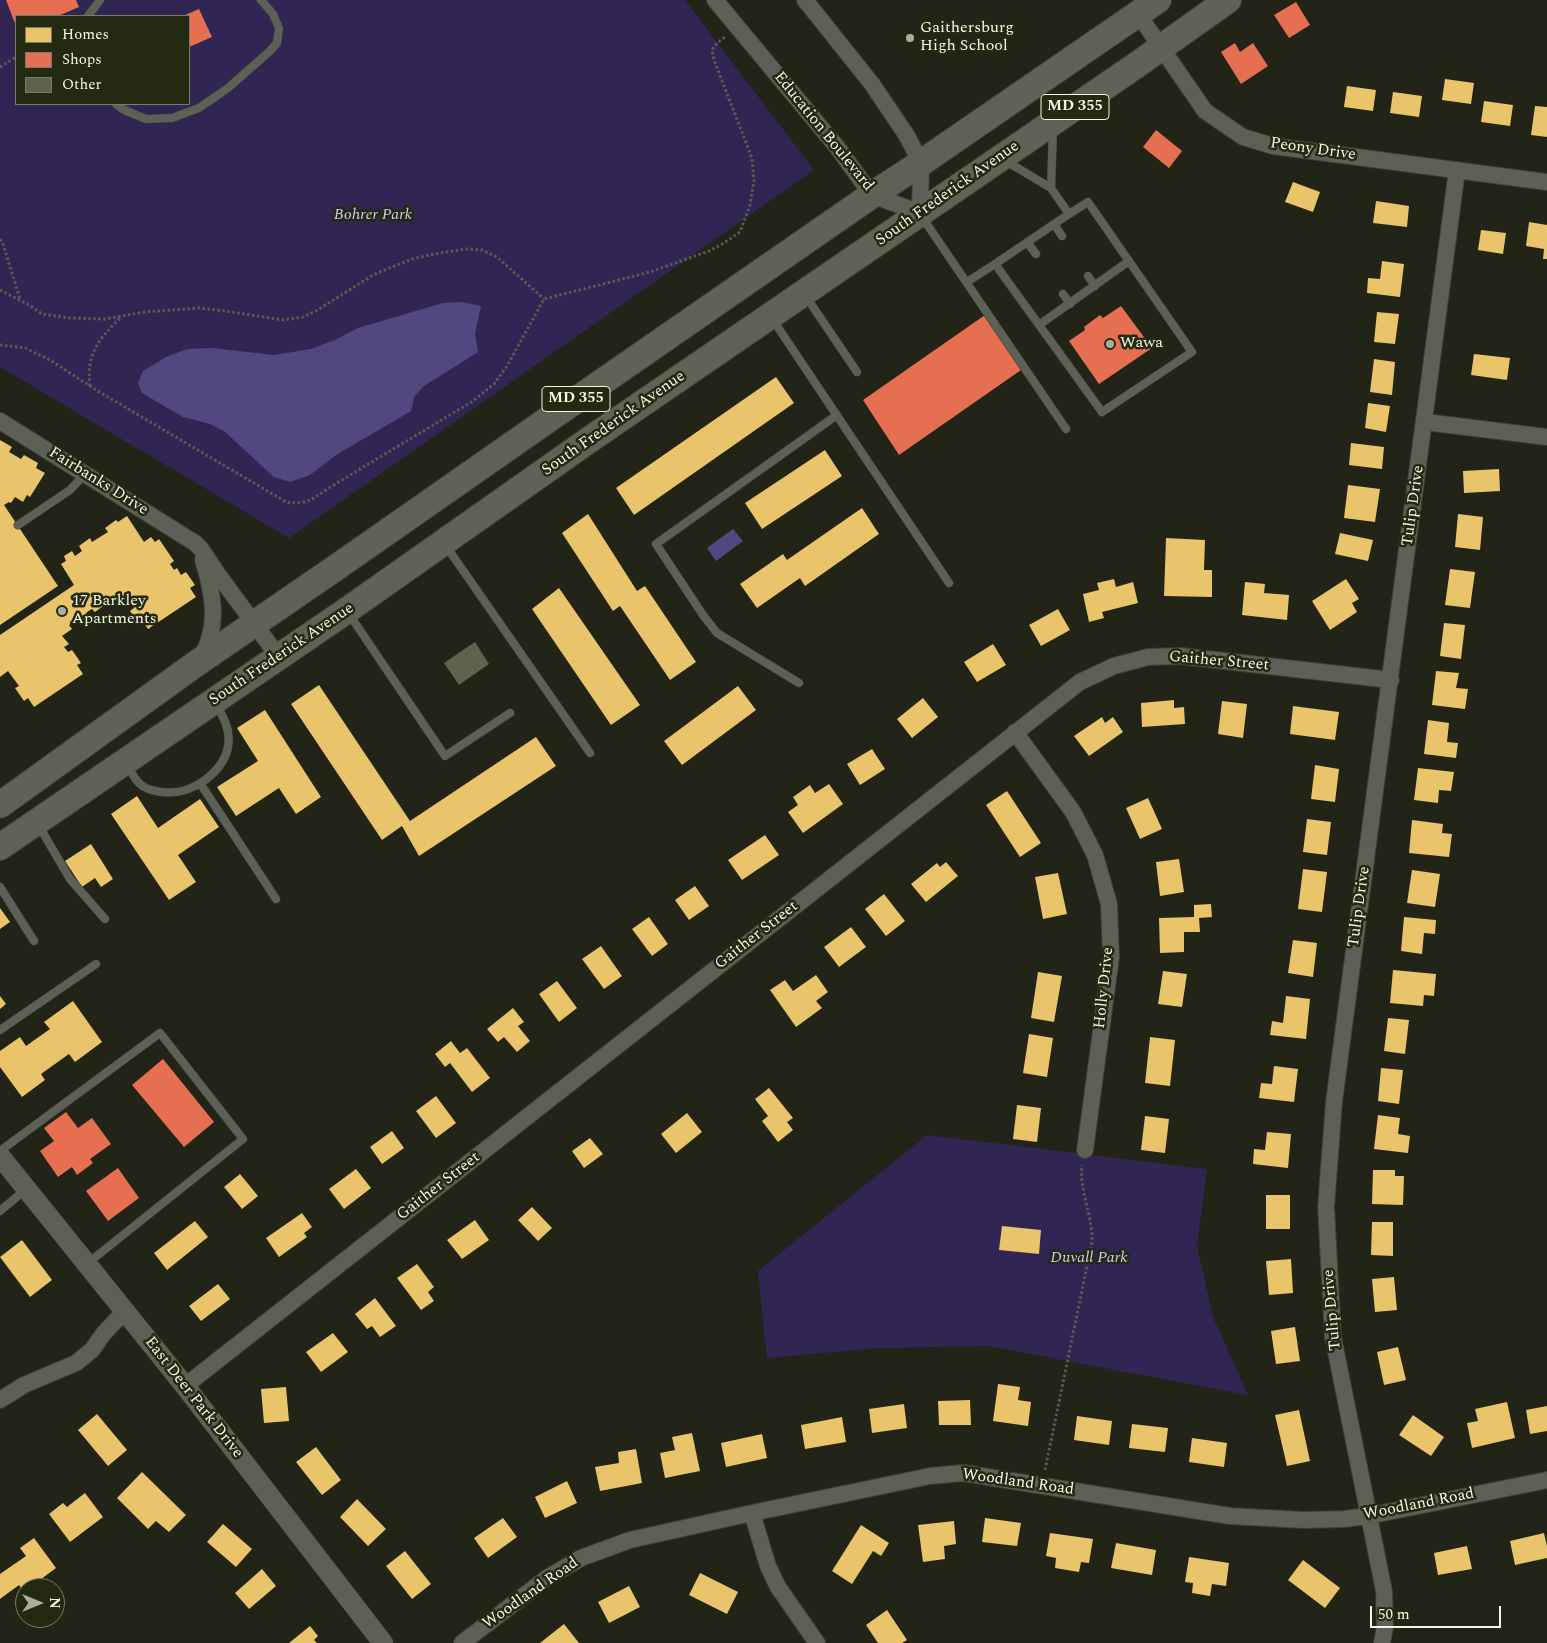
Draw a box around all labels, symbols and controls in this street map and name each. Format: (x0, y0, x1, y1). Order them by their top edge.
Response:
legend (15, 15, 190, 105)
place label: Gaithersburg High School (920, 19, 1014, 57)
text: Homes (62, 23, 109, 46)
marker: Gaithersburg High School (904, 32, 916, 44)
text: Shops (62, 48, 102, 71)
street label: Education Boulevard (769, 68, 877, 196)
text: Other (62, 73, 101, 96)
road number: MD 355 (1041, 94, 1109, 120)
street label: Peony Drive (1269, 134, 1357, 166)
street label: South Frederick Avenue (873, 137, 1023, 251)
park label: Bohrer Park (334, 206, 412, 226)
place label: Wawa (1120, 334, 1163, 354)
marker: Wawa (1104, 338, 1116, 350)
street label: South Frederick Avenue (539, 367, 689, 481)
road number: MD 355 (542, 386, 610, 412)
street label: Fairbanks Drive (45, 444, 151, 520)
street label: Tulip Drive (1399, 464, 1429, 548)
place label: 17 Barkley Apartments (72, 592, 157, 630)
street label: South Frederick Avenue (206, 599, 358, 711)
marker: 17 Barkley Apartments (56, 605, 68, 617)
street label: Gaither Street (1168, 648, 1270, 676)
street label: Tulip Drive (1345, 865, 1375, 949)
street label: Gaither Street (712, 898, 802, 974)
street label: Holly Drive (1091, 946, 1119, 1030)
street label: Gaither Street (394, 1149, 484, 1225)
park label: Duvall Park (1050, 1249, 1128, 1269)
street label: Tulip Drive (1320, 1269, 1346, 1351)
street label: East Deer Park Drive (140, 1333, 246, 1463)
street label: Woodland Road (961, 1466, 1075, 1500)
street label: Woodland Road (1362, 1485, 1476, 1525)
street label: Woodland Road (479, 1554, 583, 1634)
north arrow (15, 1578, 65, 1628)
scale bar (1372, 1596, 1503, 1628)
text: N (44, 1597, 65, 1609)
text: 50 m (1378, 1603, 1410, 1626)

